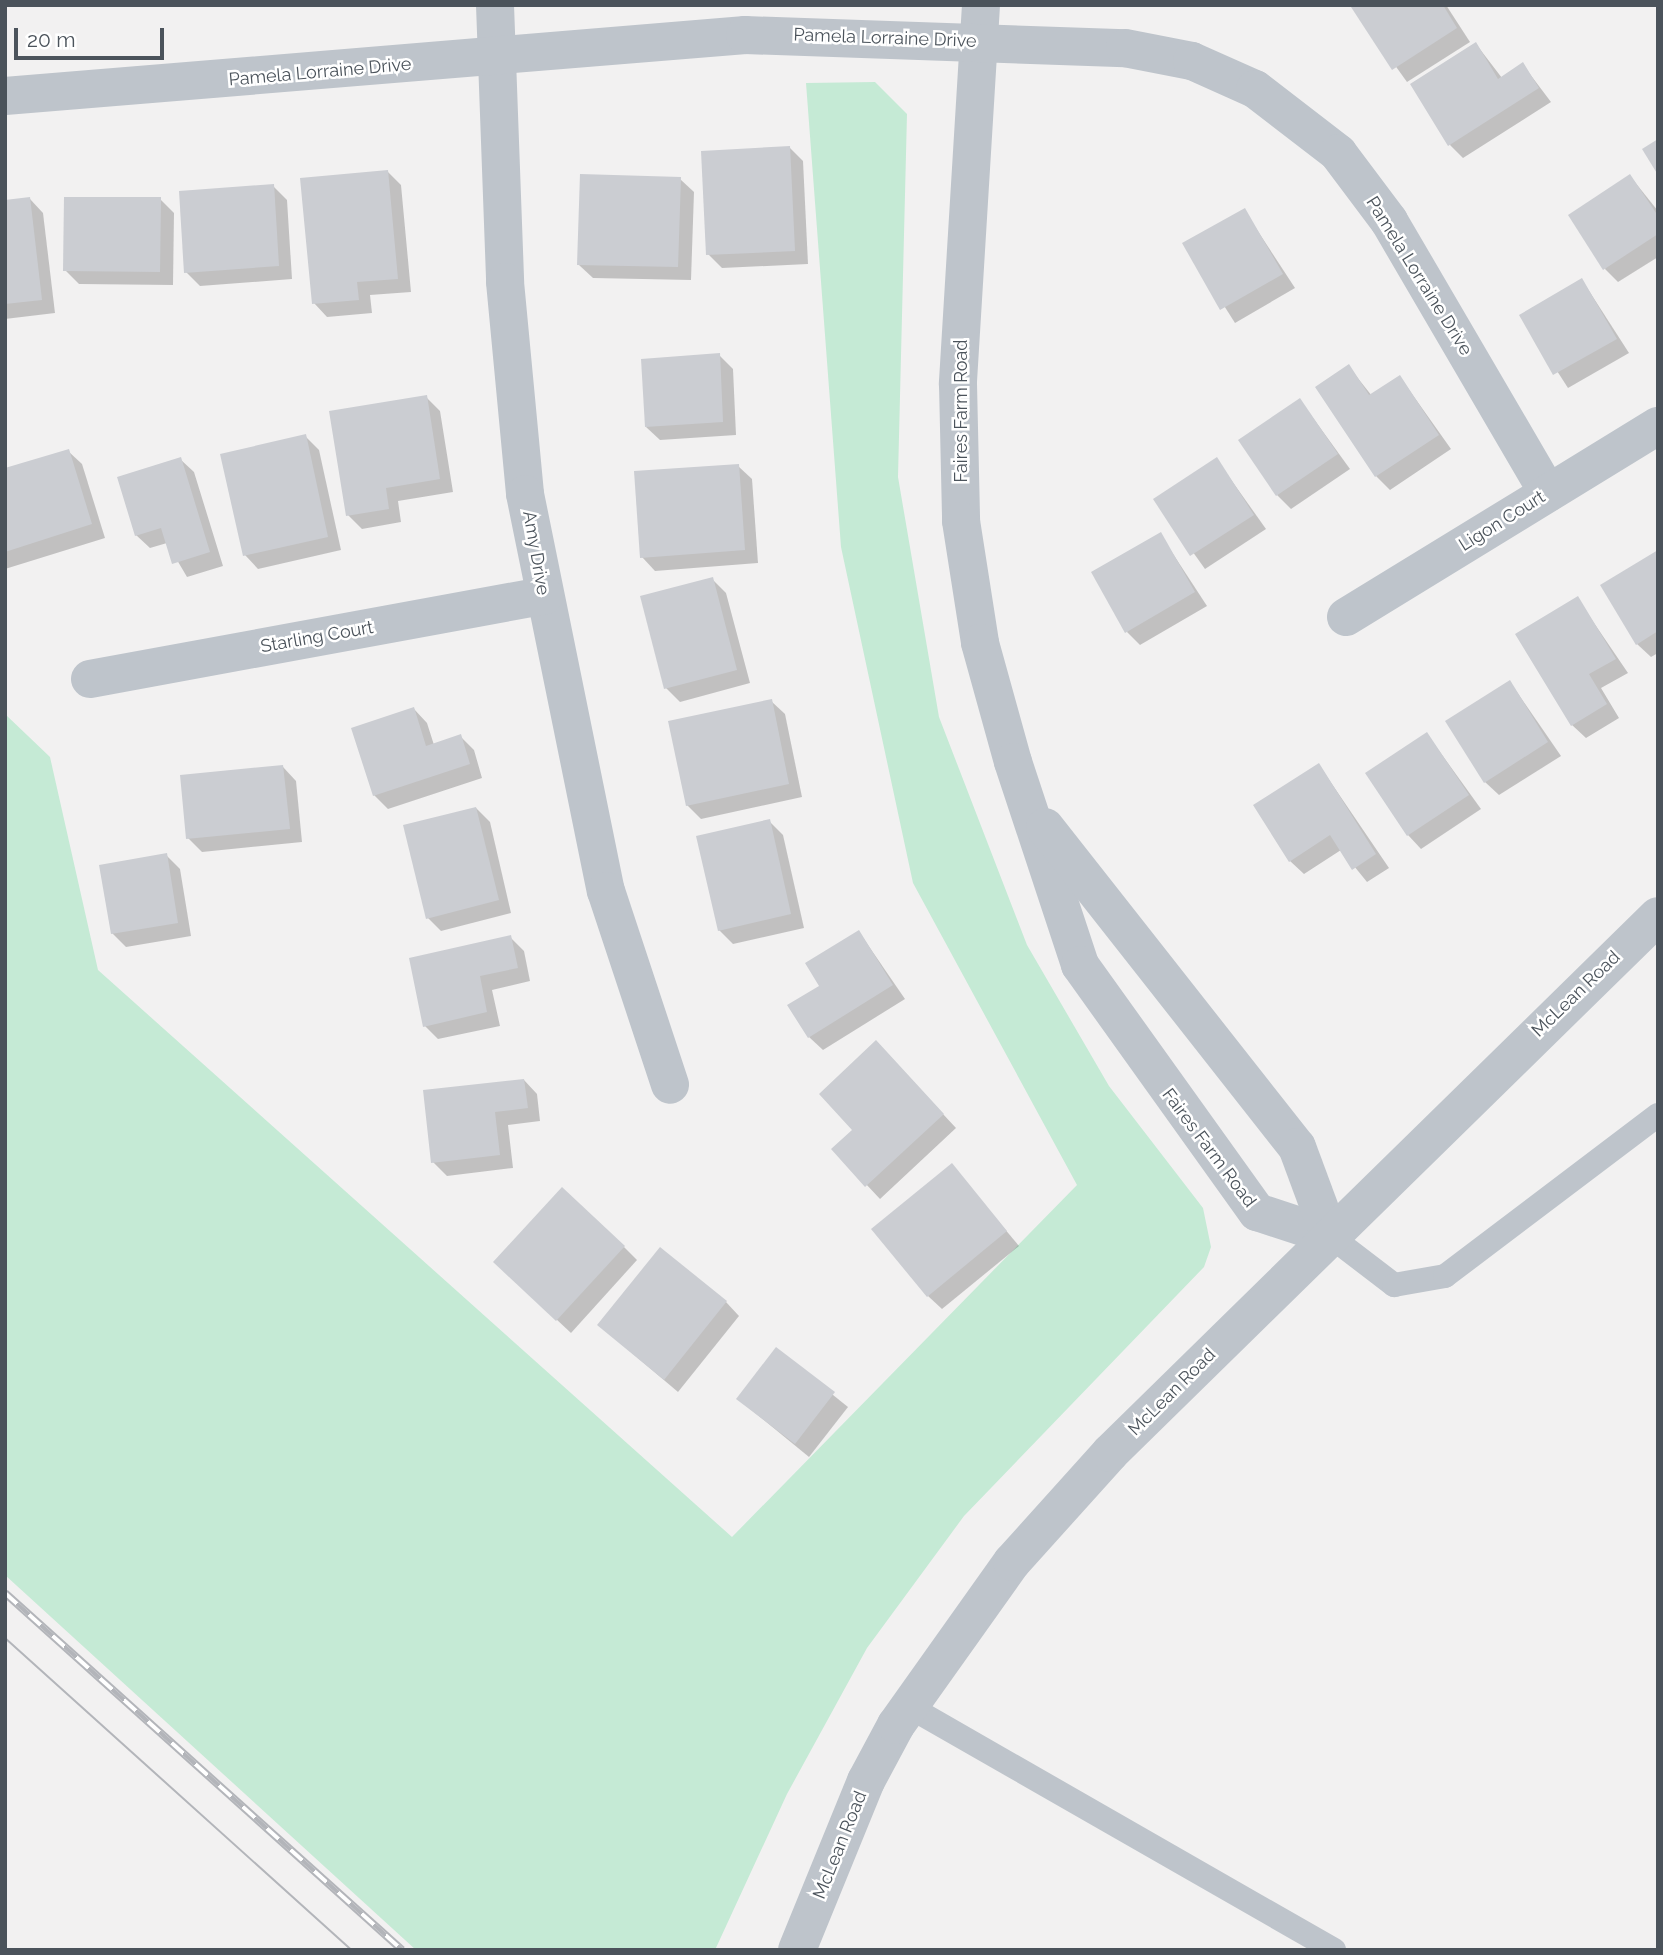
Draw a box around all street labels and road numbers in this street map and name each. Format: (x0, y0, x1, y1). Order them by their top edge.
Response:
street label: Pamela Lorraine Drive (793, 24, 977, 52)
street label: Pamela Lorraine Drive (228, 53, 412, 91)
street label: Pamela Lorraine Drive (1361, 193, 1477, 359)
street label: Faires Farm Road (950, 340, 972, 482)
street label: Ligon Court (1455, 486, 1549, 556)
street label: Amy Drive (518, 509, 554, 597)
street label: Starling Court (259, 616, 375, 658)
street label: McLean Road (1527, 946, 1625, 1042)
street label: Faires Farm Road (1157, 1084, 1261, 1212)
street label: McLean Road (1124, 1344, 1220, 1440)
street label: McLean Road (809, 1788, 871, 1902)

